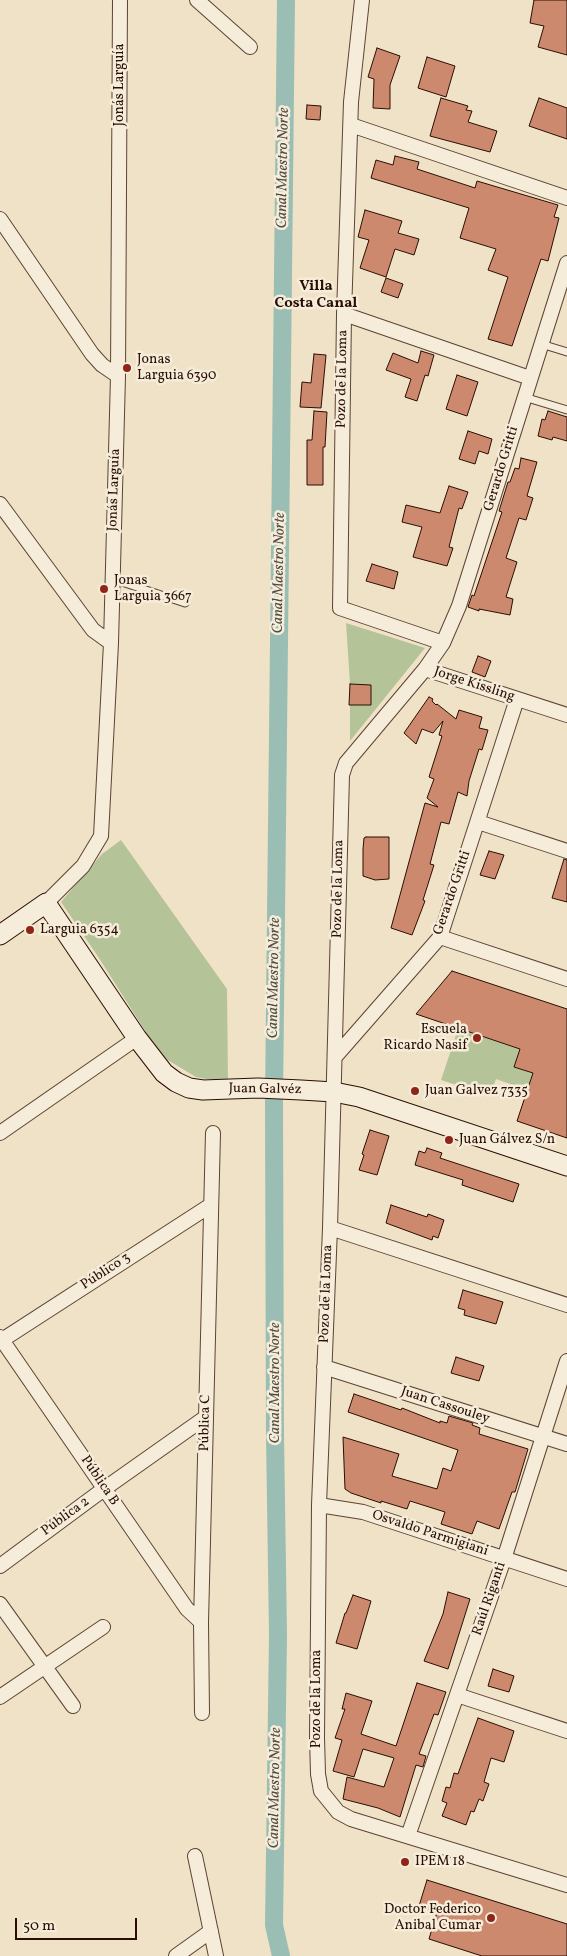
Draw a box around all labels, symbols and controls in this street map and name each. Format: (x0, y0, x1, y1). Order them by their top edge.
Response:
street label: Jonás Larguía (112, 43, 128, 127)
water label: Canal Maestro Norte (274, 107, 294, 229)
district label: Villa Costa Canal (275, 278, 357, 313)
street label: Pozo de la Loma (334, 330, 352, 428)
place label: Jonas Larguia 6390 (137, 352, 216, 384)
marker: Jonas Larguia 6390 (121, 362, 133, 374)
street label: Gerardo Gritti (481, 424, 523, 514)
street label: Jonás Larguía (105, 448, 125, 532)
water label: Canal Maestro Norte (270, 512, 290, 634)
place label: Jonas Larguia 3667 (114, 573, 192, 606)
marker: Jonas Larguia 3667 (98, 583, 110, 595)
street label: Jorge Kissling (431, 664, 517, 706)
street label: Pozo de la Loma (330, 840, 348, 938)
street label: Gerardo Gritti (431, 849, 475, 937)
water label: Canal Maestro Norte (265, 917, 285, 1039)
place label: Larguia 6354 (40, 922, 119, 938)
marker: Larguia 6354 (24, 924, 36, 936)
place label: Escuela Ricardo Nasif (384, 1022, 467, 1054)
marker: Escuela Ricardo Nasif (471, 1032, 483, 1044)
street label: Juan Galvéz (228, 1081, 302, 1099)
place label: Juan Galvez 7335 (425, 1083, 528, 1099)
marker: Juan Galvez 7335 (409, 1085, 421, 1097)
place label: Juan Gálvez S/n (459, 1132, 555, 1148)
marker: Juan Gálvez S/n (443, 1134, 455, 1146)
street label: Pozo de la Loma (317, 1244, 337, 1344)
street label: Público 3 (78, 1250, 134, 1294)
water label: Canal Maestro Norte (267, 1322, 285, 1444)
street label: Juan Cassouley (398, 1384, 492, 1428)
street label: Pública C (197, 1394, 215, 1452)
street label: Pública B (76, 1453, 122, 1509)
street label: Pública 2 (39, 1494, 93, 1540)
street label: Osvaldo Parmigiani (370, 1507, 490, 1561)
street label: Raúl Riganti (470, 1560, 510, 1638)
street label: Pozo de la Loma (309, 1650, 325, 1748)
water label: Canal Maestro Norte (266, 1727, 286, 1849)
place label: IPEM 18 (415, 1854, 465, 1870)
marker: IPEM 18 (399, 1856, 411, 1868)
place label: Doctor Federico Anibal Cumar (384, 1902, 481, 1934)
scale bar (18, 1908, 140, 1940)
marker: Doctor Federico Anibal Cumar (485, 1912, 497, 1924)
text: 50 m (23, 1916, 55, 1937)

